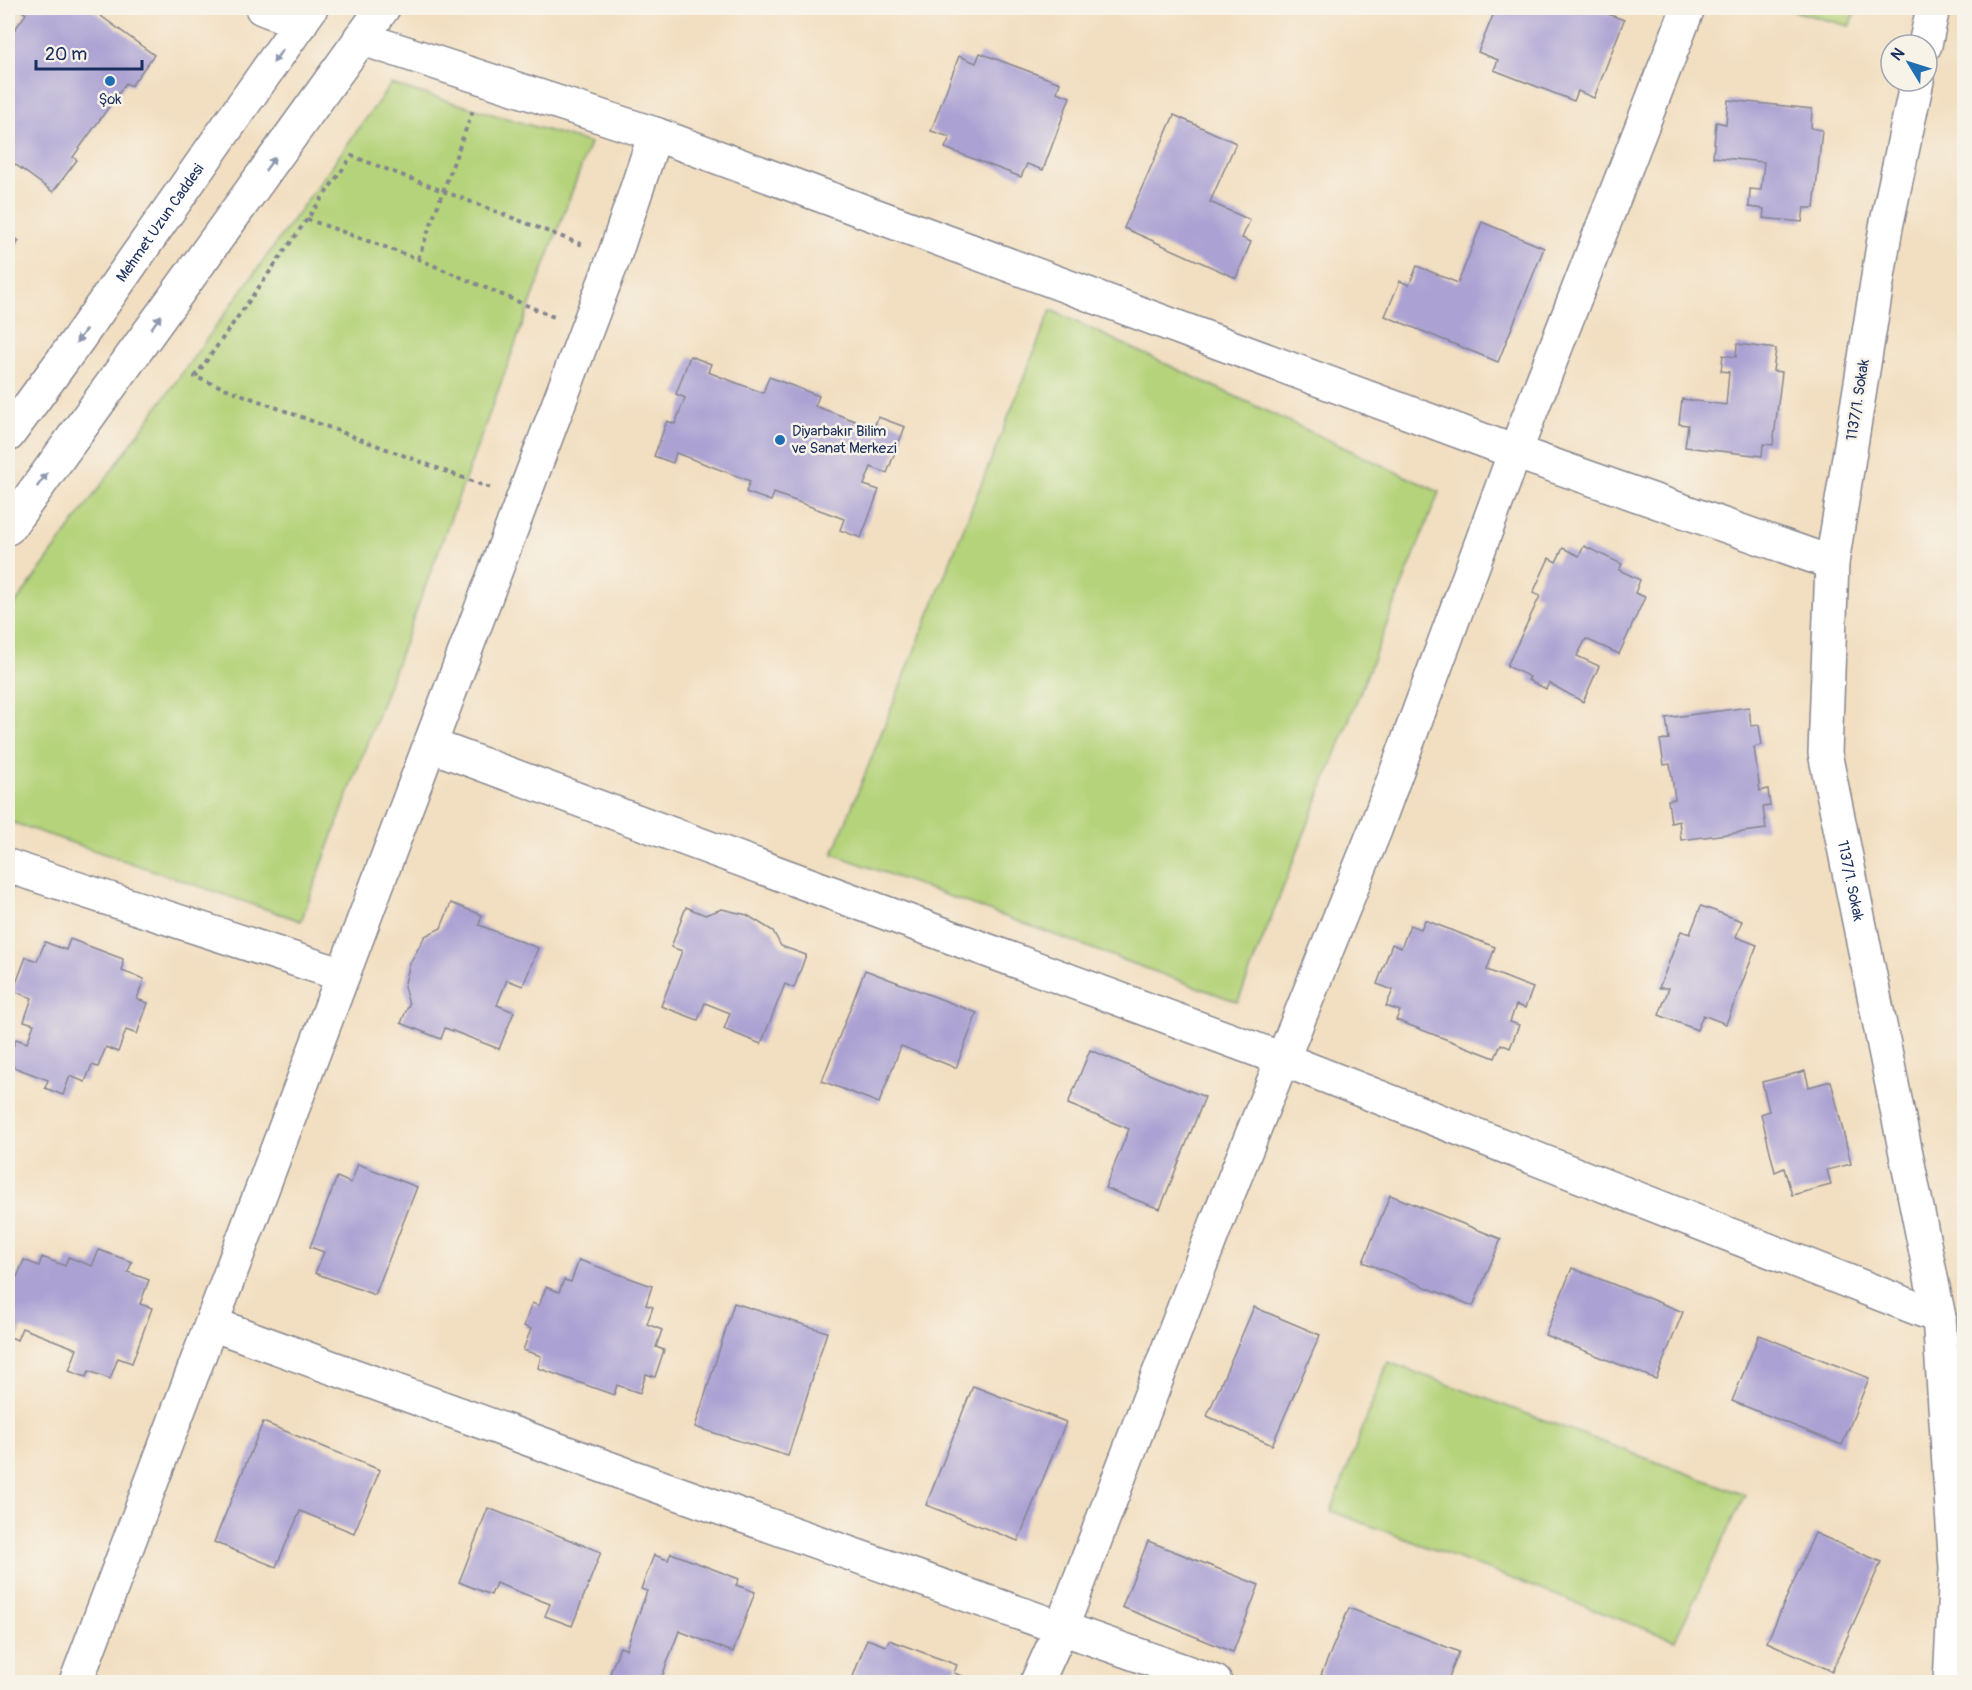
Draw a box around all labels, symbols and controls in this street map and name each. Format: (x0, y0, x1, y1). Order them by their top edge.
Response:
scale bar (36, 33, 142, 71)
north arrow (1879, 33, 1939, 93)
text: 20 m (45, 43, 87, 66)
text: N (1887, 44, 1909, 65)
one-way arrow (272, 47, 284, 63)
marker: Şok (103, 74, 117, 88)
place label: Şok (98, 90, 122, 109)
one-way arrow (264, 156, 276, 172)
street label: Mehmet Uzun Caddesi (112, 160, 208, 286)
one-way arrow (150, 314, 162, 330)
one-way arrow (75, 327, 87, 343)
street label: 1137/1. Sokak (1842, 357, 1874, 442)
place label: Diyarbakır Bilim ve Sanat Merkezi (791, 422, 897, 458)
marker: Diyarbakır Bilim ve Sanat Merkezi (773, 433, 787, 447)
one-way arrow (36, 473, 48, 489)
street label: 1137/1. Sokak (1833, 839, 1868, 924)

